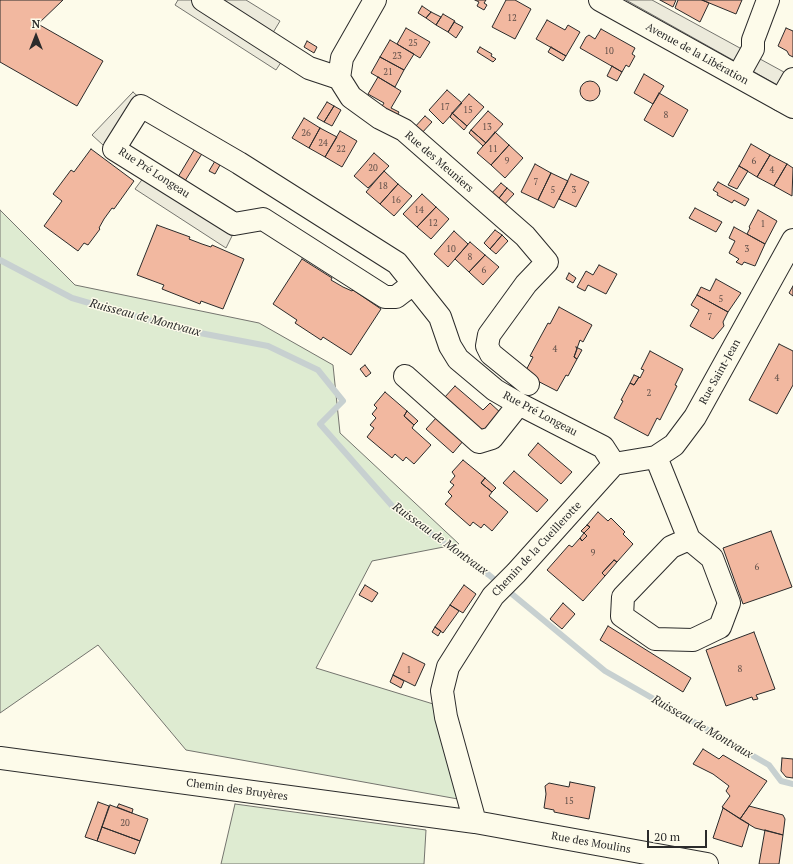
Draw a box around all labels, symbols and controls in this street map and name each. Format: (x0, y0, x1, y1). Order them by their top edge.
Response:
house number: 12 (507, 13, 517, 23)
north arrow (16, 16, 56, 56)
text: N (32, 17, 40, 31)
street label: Avenue de la Libération (643, 20, 751, 88)
house number: 25 (408, 38, 418, 48)
house number: 10 (604, 46, 614, 56)
house number: 23 (392, 51, 402, 61)
house number: 21 (383, 67, 393, 77)
house number: 17 (440, 102, 450, 112)
house number: 15 (463, 105, 473, 115)
house number: 8 (664, 110, 668, 120)
house number: 13 (482, 122, 492, 132)
house number: 26 (301, 128, 311, 138)
street label: Rue des Meuniers (402, 129, 476, 195)
house number: 24 (318, 138, 328, 148)
house number: 22 (336, 144, 346, 154)
house number: 11 (488, 144, 498, 154)
street label: Rue Pré Longeau (116, 145, 192, 201)
house number: 9 (505, 156, 509, 166)
house number: 6 (752, 156, 756, 166)
house number: 20 (368, 163, 378, 173)
house number: 4 (770, 165, 774, 175)
house number: 7 (534, 177, 538, 187)
house number: 18 (378, 181, 388, 191)
house number: 5 (551, 185, 555, 195)
house number: 3 (572, 185, 576, 195)
house number: 16 (391, 195, 401, 205)
house number: 14 (414, 205, 424, 215)
house number: 12 (428, 218, 438, 228)
house number: 1 (761, 219, 765, 229)
house number: 10 (446, 244, 456, 254)
house number: 3 (745, 244, 749, 254)
house number: 8 (468, 252, 472, 262)
house number: 6 (482, 265, 486, 275)
house number: 5 (719, 294, 723, 304)
water label: Ruisseau de Montvaux (88, 296, 202, 340)
house number: 7 (708, 312, 712, 322)
street label: Rue Saint-Jean (697, 337, 743, 407)
house number: 4 (553, 344, 557, 354)
house number: 4 (775, 373, 779, 383)
house number: 2 (647, 388, 651, 398)
street label: Rue Pré Longeau (501, 389, 579, 439)
street label: Chemin de la Cueillerotte (489, 499, 585, 599)
water label: Ruisseau de Montvaux (390, 500, 490, 578)
house number: 9 (591, 548, 595, 558)
house number: 6 (755, 562, 759, 572)
house number: 8 (738, 664, 742, 674)
house number: 1 (407, 665, 411, 675)
water label: Ruisseau de Montvaux (649, 692, 755, 762)
street label: Chemin des Bruyères (185, 776, 289, 804)
house number: 15 (564, 796, 574, 806)
house number: 20 (120, 818, 130, 828)
scale bar (649, 822, 709, 848)
text: 20 m (654, 829, 680, 844)
street label: Rue des Moulins (550, 830, 632, 856)

